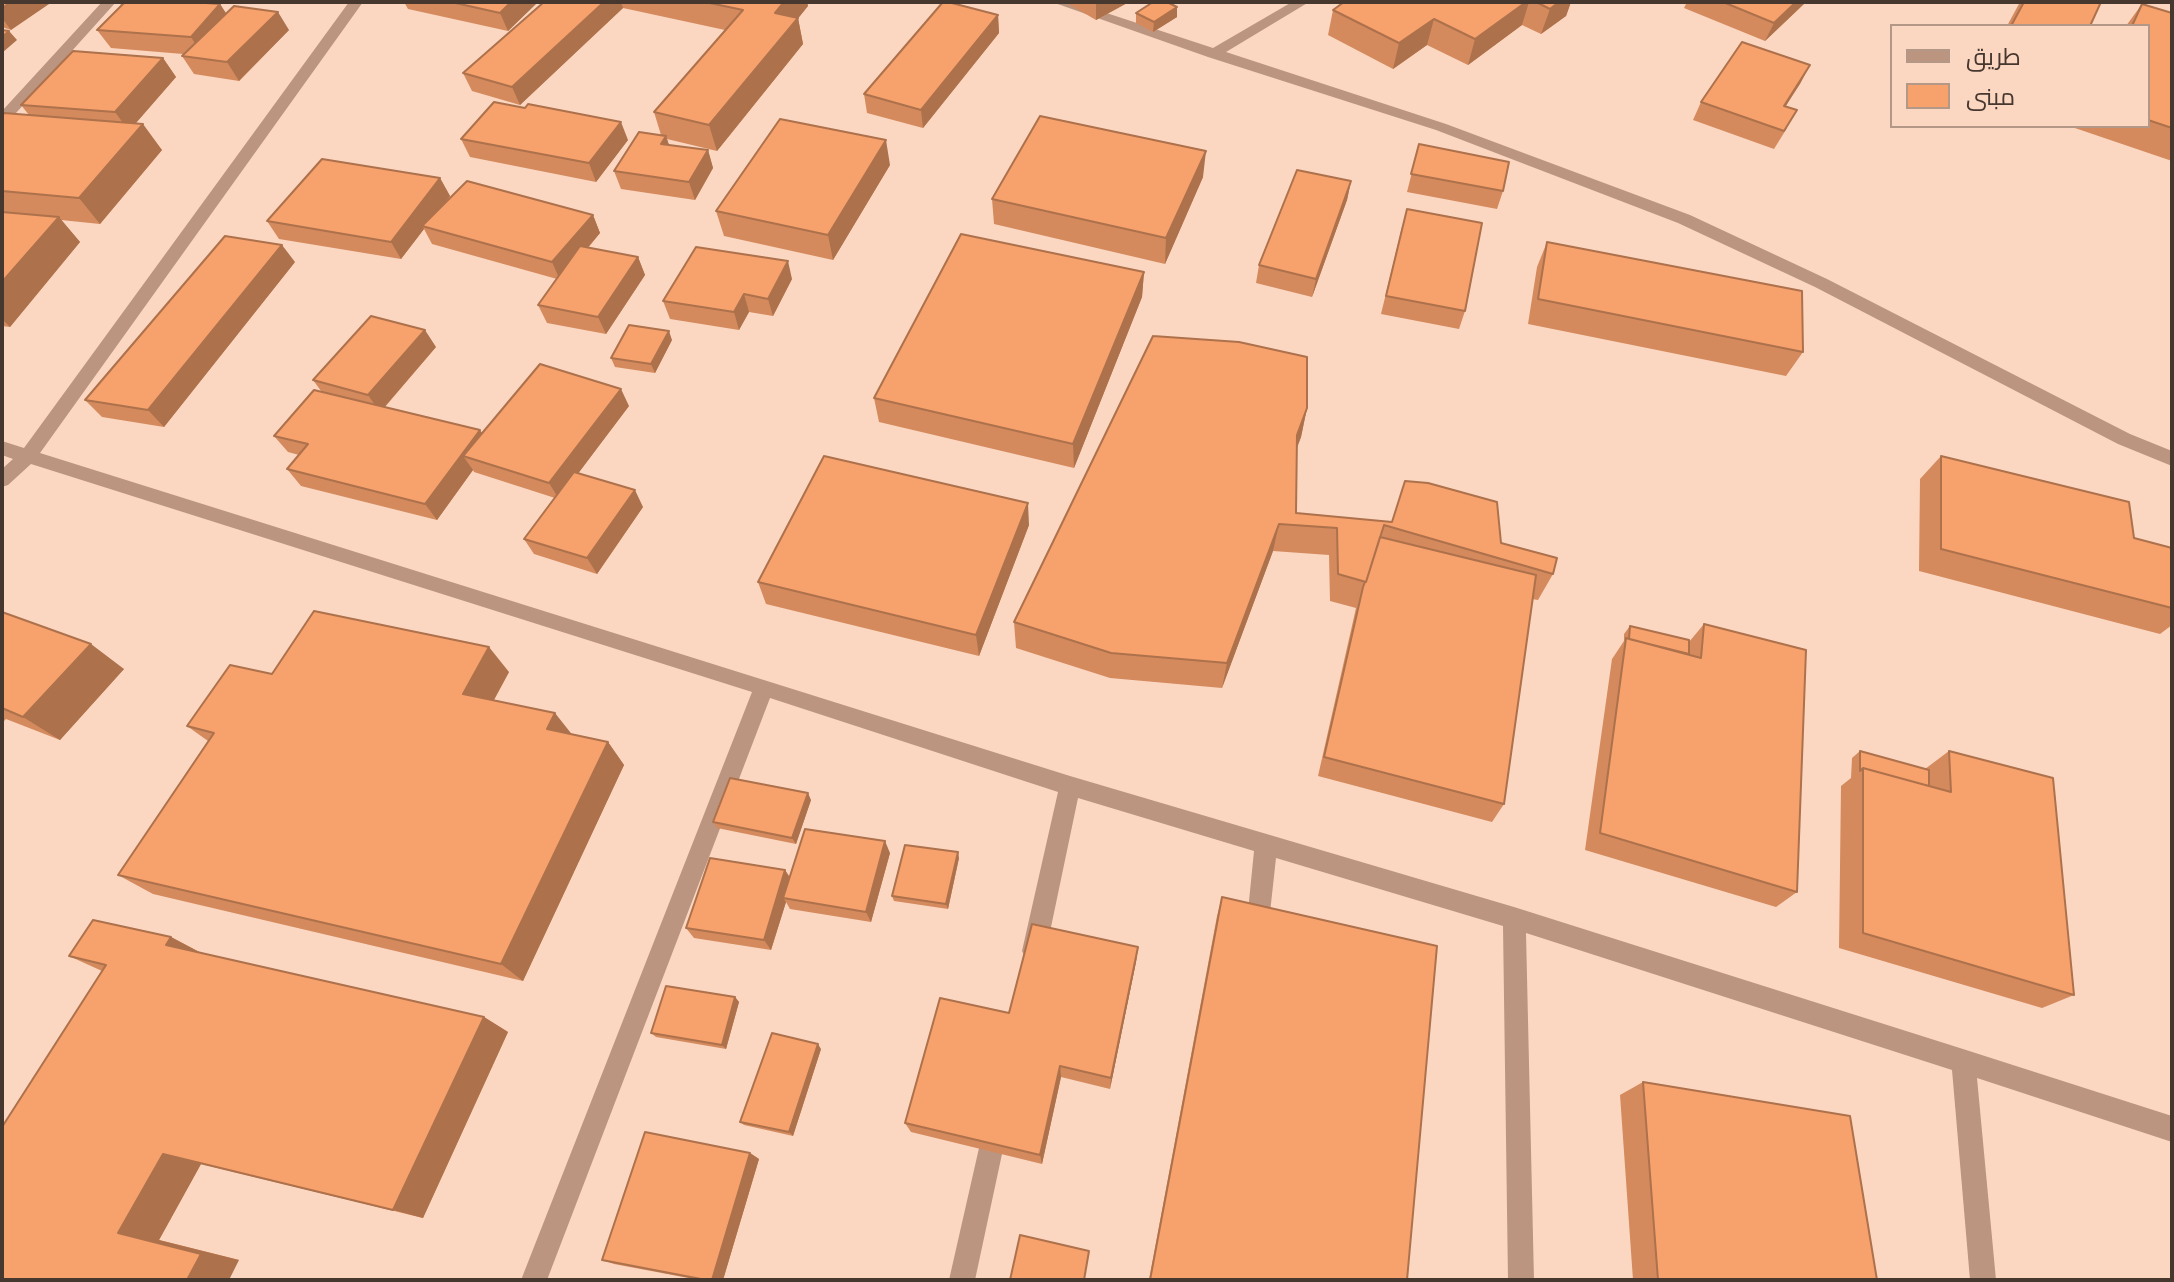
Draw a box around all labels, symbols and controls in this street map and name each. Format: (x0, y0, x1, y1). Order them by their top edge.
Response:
legend (1890, 24, 2150, 128)
text: طريق (1966, 38, 2021, 74)
text: مبنى (1966, 78, 2015, 114)

